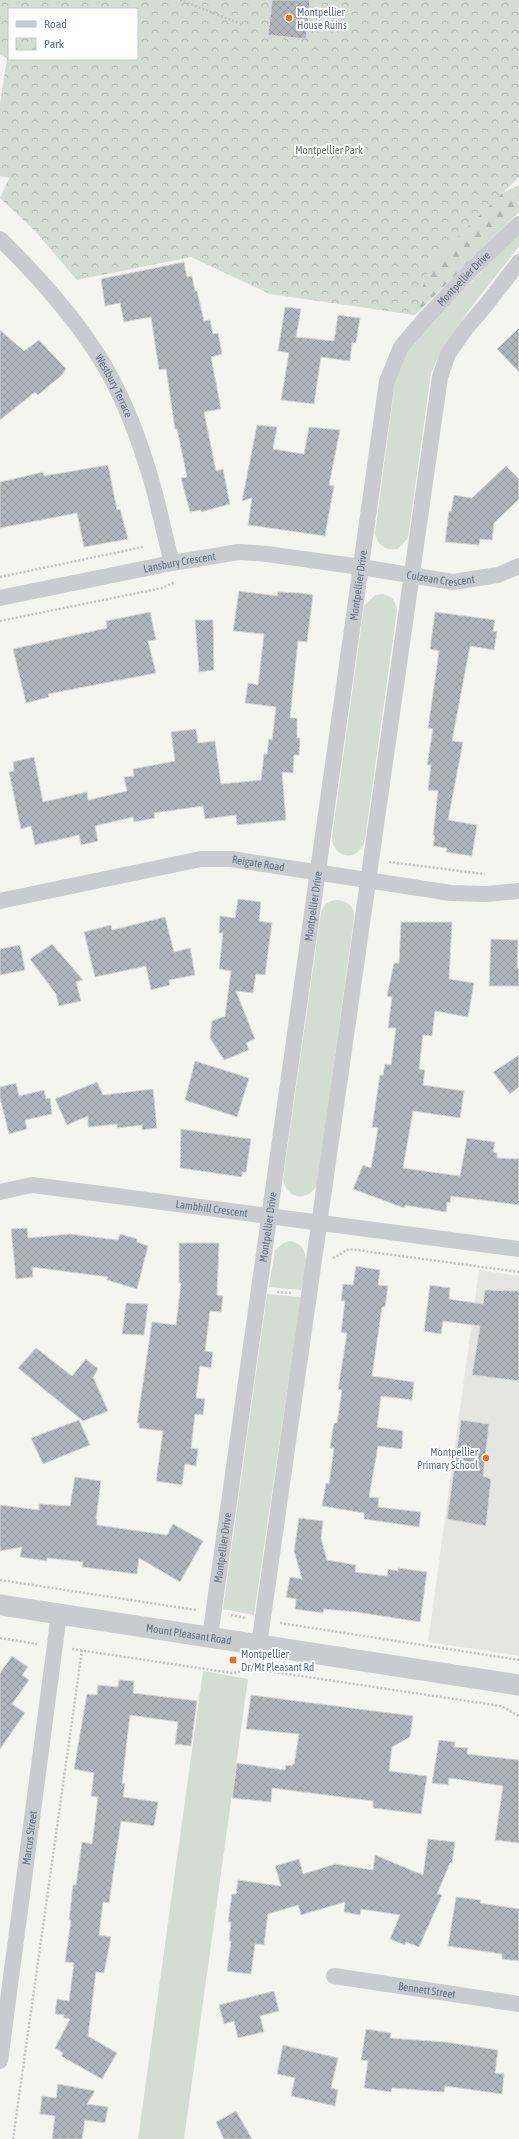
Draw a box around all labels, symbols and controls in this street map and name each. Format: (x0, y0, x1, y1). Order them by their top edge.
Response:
place label: Montpellier House Ruins (297, 6, 347, 31)
legend (8, 8, 138, 60)
marker: Montpellier House Ruins (284, 13, 294, 23)
text: Road (44, 17, 67, 31)
text: Park (44, 37, 65, 51)
park label: Montpellier Park (295, 144, 363, 156)
street label: Montpellier Drive (435, 249, 493, 308)
street label: Westbury Terrace (93, 352, 135, 419)
street label: Montpellier Drive (347, 549, 369, 621)
street label: Lansbury Crescent (142, 550, 216, 575)
street label: Culzean Crescent (406, 569, 475, 588)
street label: Reigate Road (231, 853, 286, 873)
street label: Montpellier Drive (302, 870, 324, 942)
street label: Montpellier Drive (257, 1191, 279, 1263)
street label: Lambhill Crescent (175, 1198, 248, 1219)
place label: Montpellier Primary School (417, 1446, 479, 1471)
marker: Montpellier Primary School (481, 1453, 491, 1463)
street label: Montpellier Drive (212, 1512, 233, 1584)
street label: Mount Pleasant Road (145, 1622, 232, 1647)
place label: Montpellier Dr/Mt Pleasant Rd (241, 1648, 314, 1673)
marker: Montpellier Dr/Mt Pleasant Rd (228, 1655, 238, 1665)
street label: Marcus Street (20, 1810, 39, 1866)
street label: Bennett Street (397, 1980, 456, 2000)

